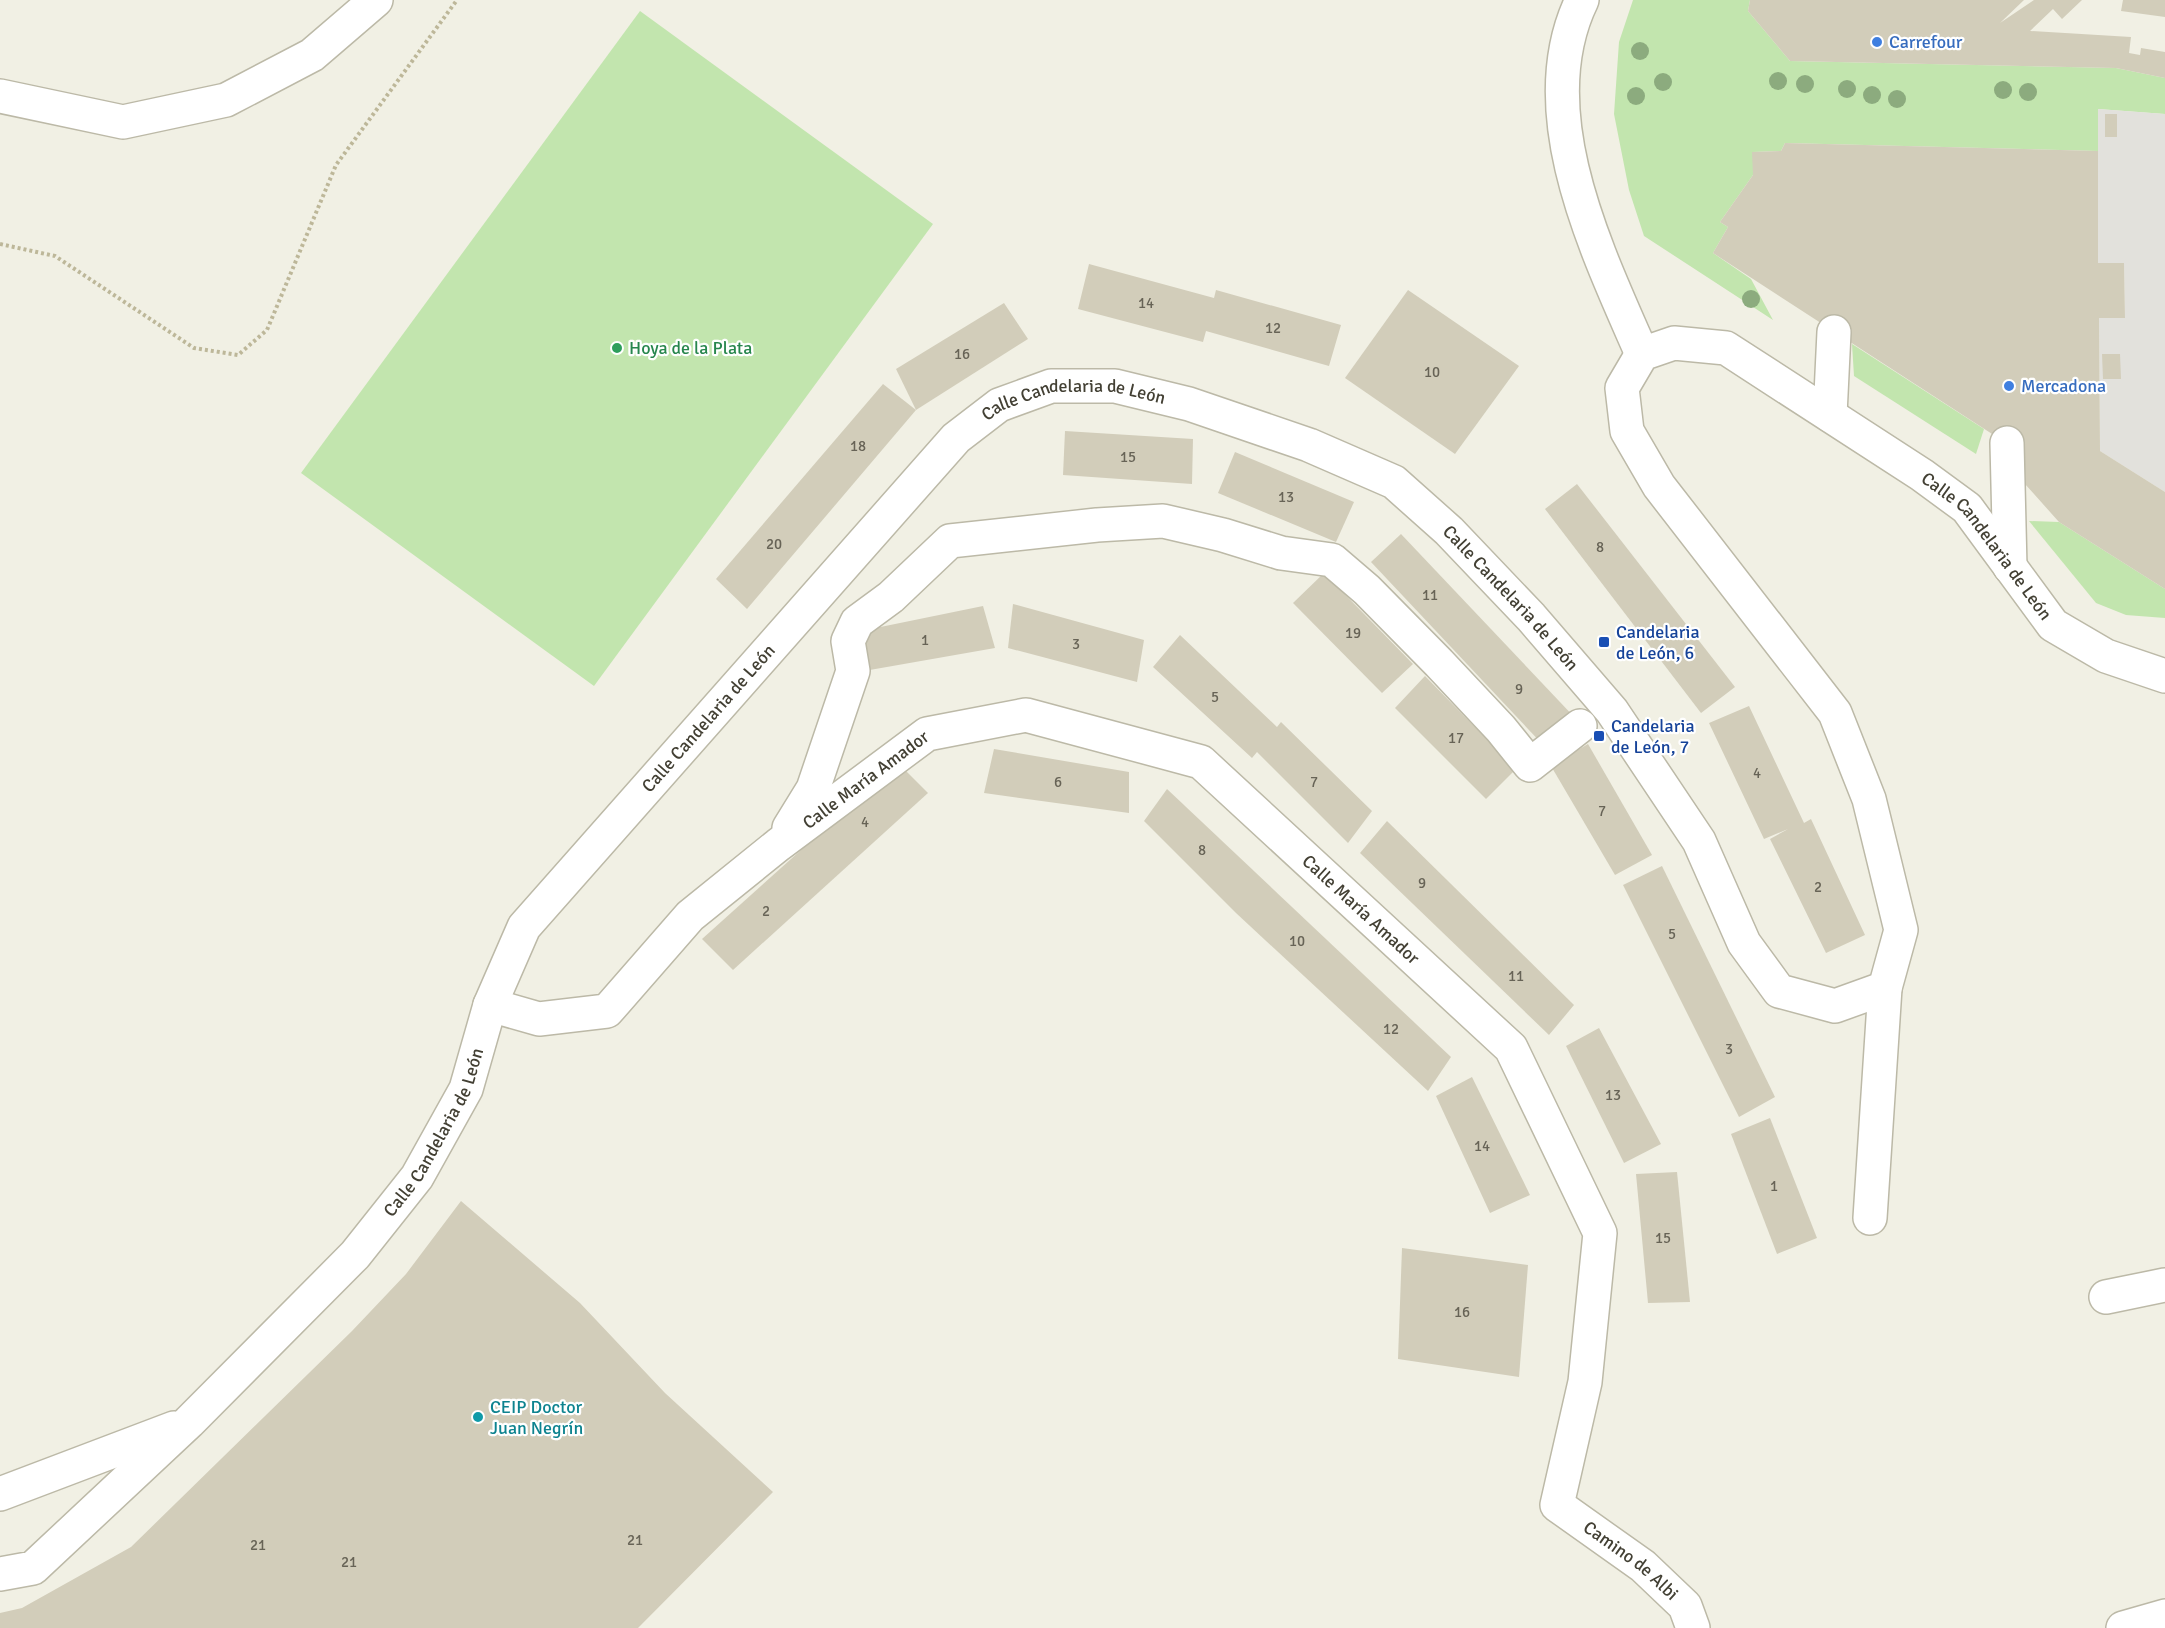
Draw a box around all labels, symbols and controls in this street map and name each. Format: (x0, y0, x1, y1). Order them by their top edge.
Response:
place label: Carrefour (1889, 31, 1963, 53)
marker: Carrefour (1870, 35, 1884, 49)
house number: 14 (1138, 294, 1154, 312)
house number: 12 (1265, 319, 1281, 337)
place label: Hoya de la Plata (629, 337, 752, 359)
marker: Hoya de la Plata (610, 341, 624, 355)
house number: 16 (954, 345, 970, 363)
house number: 10 (1424, 363, 1440, 381)
street label: Calle Candelaria de León (977, 375, 1168, 426)
place label: Mercadona (2021, 375, 2106, 397)
marker: Mercadona (2002, 379, 2016, 393)
house number: 18 (850, 437, 866, 455)
house number: 15 (1120, 448, 1136, 466)
street label: Calle Candelaria de León (1917, 467, 2057, 624)
house number: 13 (1278, 488, 1294, 506)
street label: Calle Candelaria de León (1438, 520, 1583, 675)
house number: 20 (766, 535, 782, 553)
house number: 8 (1596, 538, 1604, 556)
house number: 11 (1422, 586, 1438, 604)
place label: Candelaria de León, 6 (1616, 621, 1700, 664)
house number: 19 (1345, 624, 1361, 642)
house number: 1 (921, 631, 929, 649)
house number: 3 (1072, 635, 1080, 653)
marker: Candelaria de León, 6 (1597, 635, 1611, 649)
street label: Calle Candelaria de León (637, 640, 780, 797)
house number: 9 (1515, 680, 1523, 698)
house number: 5 (1211, 688, 1219, 706)
place label: Candelaria de León, 7 (1611, 715, 1695, 758)
street label: Calle María Amador (798, 725, 933, 834)
house number: 17 (1448, 729, 1464, 747)
marker: Candelaria de León, 7 (1592, 729, 1606, 743)
house number: 4 (1753, 764, 1761, 782)
house number: 6 (1054, 773, 1062, 791)
house number: 7 (1310, 773, 1318, 791)
house number: 7 (1598, 802, 1606, 820)
house number: 4 (861, 813, 869, 831)
house number: 8 (1198, 841, 1206, 859)
street label: Calle María Amador (1298, 850, 1424, 969)
house number: 9 (1418, 874, 1426, 892)
house number: 2 (1814, 878, 1822, 896)
house number: 2 (762, 902, 770, 920)
house number: 5 (1668, 925, 1676, 943)
house number: 10 (1289, 932, 1305, 950)
house number: 11 (1508, 967, 1524, 985)
house number: 12 (1383, 1020, 1399, 1038)
house number: 3 (1725, 1040, 1733, 1058)
street label: Calle Candelaria de León (379, 1045, 488, 1221)
house number: 13 (1605, 1086, 1621, 1104)
house number: 14 (1474, 1137, 1490, 1155)
house number: 1 (1770, 1177, 1778, 1195)
house number: 15 (1655, 1229, 1671, 1247)
house number: 16 (1454, 1303, 1470, 1321)
place label: CEIP Doctor Juan Negrín (490, 1396, 583, 1439)
marker: CEIP Doctor Juan Negrín (471, 1410, 485, 1424)
street label: Camino de Albi (1579, 1516, 1683, 1605)
house number: 21 (627, 1531, 643, 1549)
house number: 21 (250, 1536, 266, 1554)
house number: 21 (341, 1553, 357, 1571)

